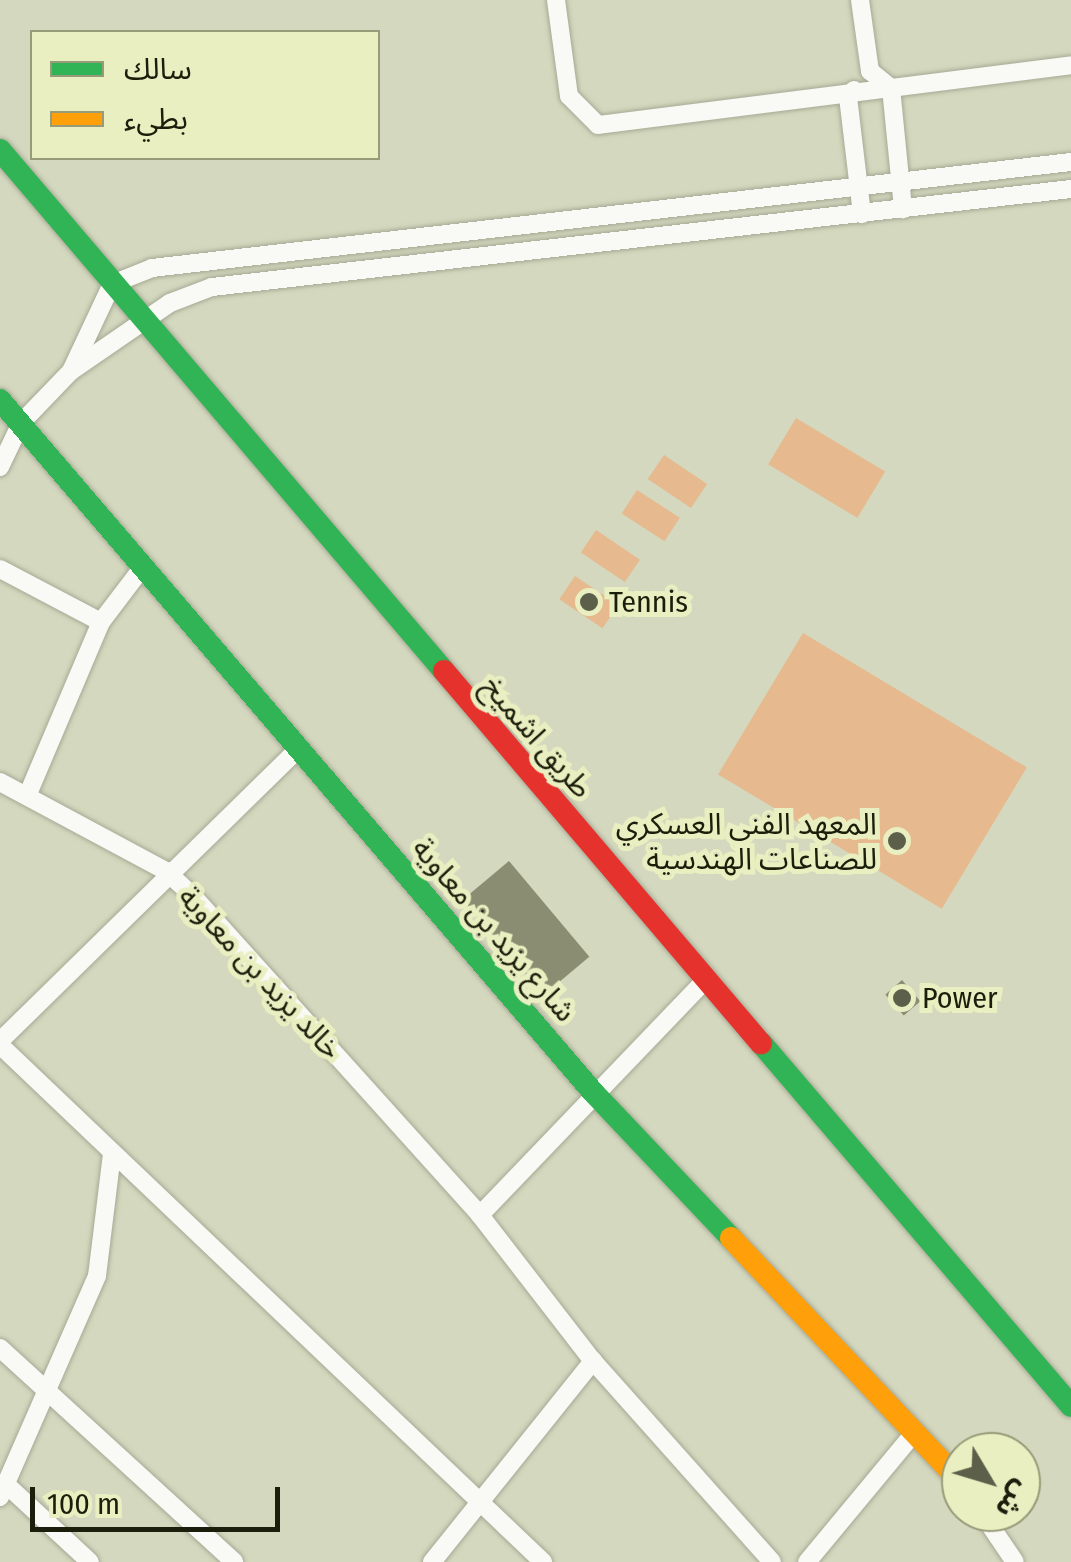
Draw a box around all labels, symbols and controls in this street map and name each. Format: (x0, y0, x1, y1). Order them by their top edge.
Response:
legend (30, 30, 380, 160)
text: سالك (124, 51, 192, 87)
text: بطيء (124, 101, 188, 137)
place label: Tennis (609, 584, 688, 620)
marker: Tennis (578, 591, 600, 613)
street label: طريق اشميخ (474, 669, 600, 805)
place label: المعهد الفني العسكري للصناعات الهندسية (616, 806, 877, 876)
marker: المعهد الفني العسكري للصناعات الهندسية (886, 830, 908, 852)
street label: شارع يزيد بن معاوية (404, 831, 584, 1029)
street label: خالد يزيد بن معاوية (171, 879, 349, 1067)
place label: Power (922, 980, 998, 1016)
marker: Power (891, 987, 913, 1009)
north arrow (941, 1432, 1041, 1532)
scale bar (35, 1467, 285, 1529)
text: ش (989, 1474, 1038, 1525)
text: 100 m (47, 1486, 120, 1522)

